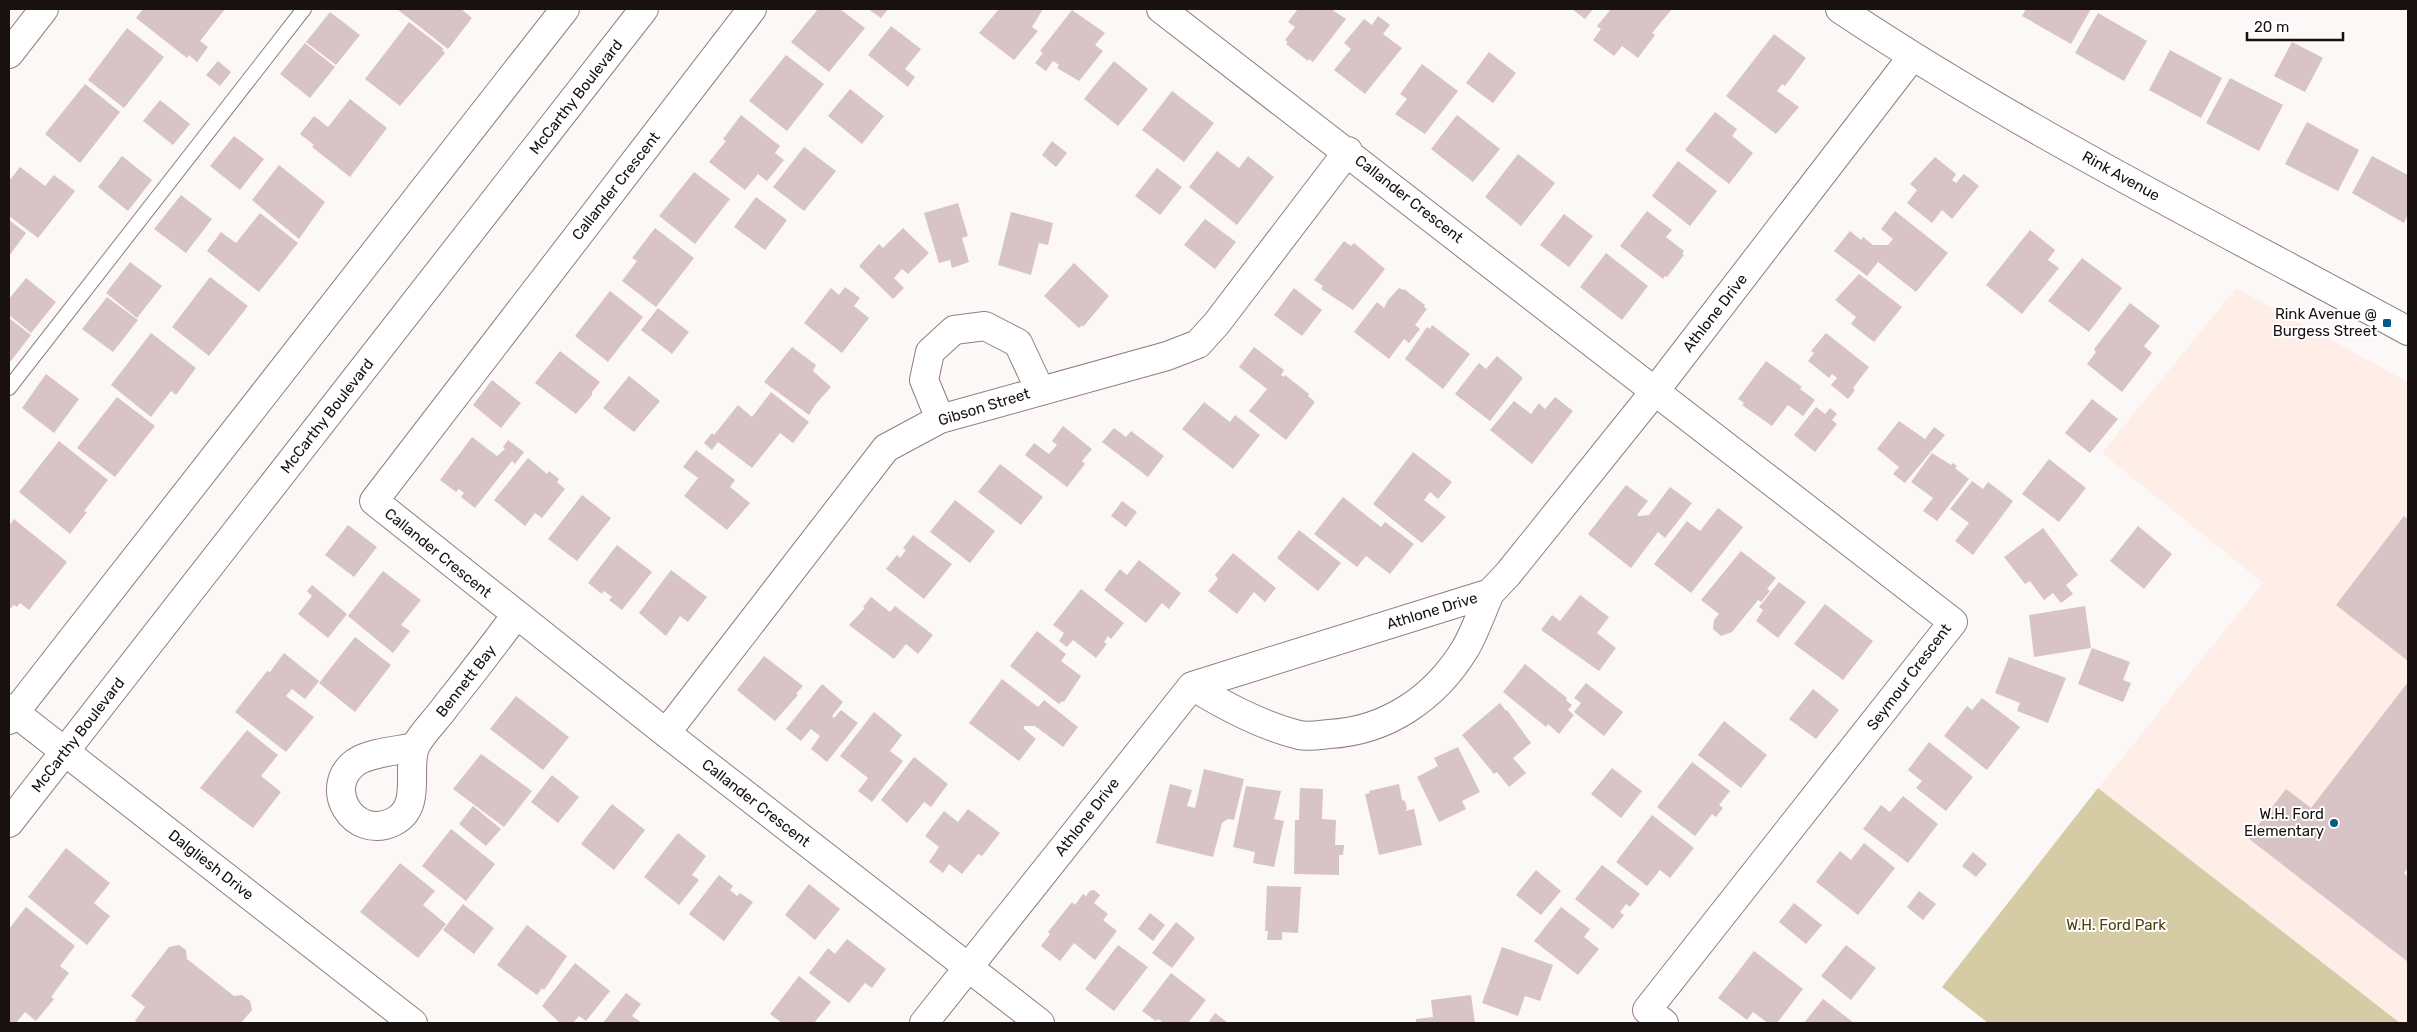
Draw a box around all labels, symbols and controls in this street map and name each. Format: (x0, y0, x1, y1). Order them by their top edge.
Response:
scale bar (2247, 10, 2343, 42)
text: 20 m (2254, 18, 2289, 36)
street label: McCarthy Boulevard (526, 36, 626, 158)
street label: Callander Crescent (568, 128, 664, 244)
street label: Rink Avenue (2079, 147, 2163, 205)
street label: Callander Crescent (1351, 151, 1467, 247)
street label: Athlone Drive (1679, 270, 1751, 356)
place label: Rink Avenue @ Burgess Street (2273, 305, 2377, 340)
marker: Rink Avenue @ Burgess Street (2381, 317, 2393, 329)
street label: McCarthy Boulevard (277, 355, 377, 477)
street label: Gibson Street (936, 384, 1032, 430)
street label: Callander Crescent (381, 504, 495, 602)
street label: Athlone Drive (1384, 589, 1480, 633)
street label: Seymour Crescent (1863, 620, 1955, 734)
street label: Bennett Bay (432, 641, 500, 721)
street label: McCarthy Boulevard (28, 674, 128, 796)
street label: Callander Crescent (698, 755, 814, 851)
street label: Athlone Drive (1051, 774, 1123, 860)
place label: W.H. Ford Elementary (2244, 805, 2324, 840)
marker: W.H. Ford Elementary (2328, 817, 2340, 829)
street label: Dalgliesh Drive (165, 826, 257, 904)
park label: W.H. Ford Park (2066, 916, 2166, 934)

